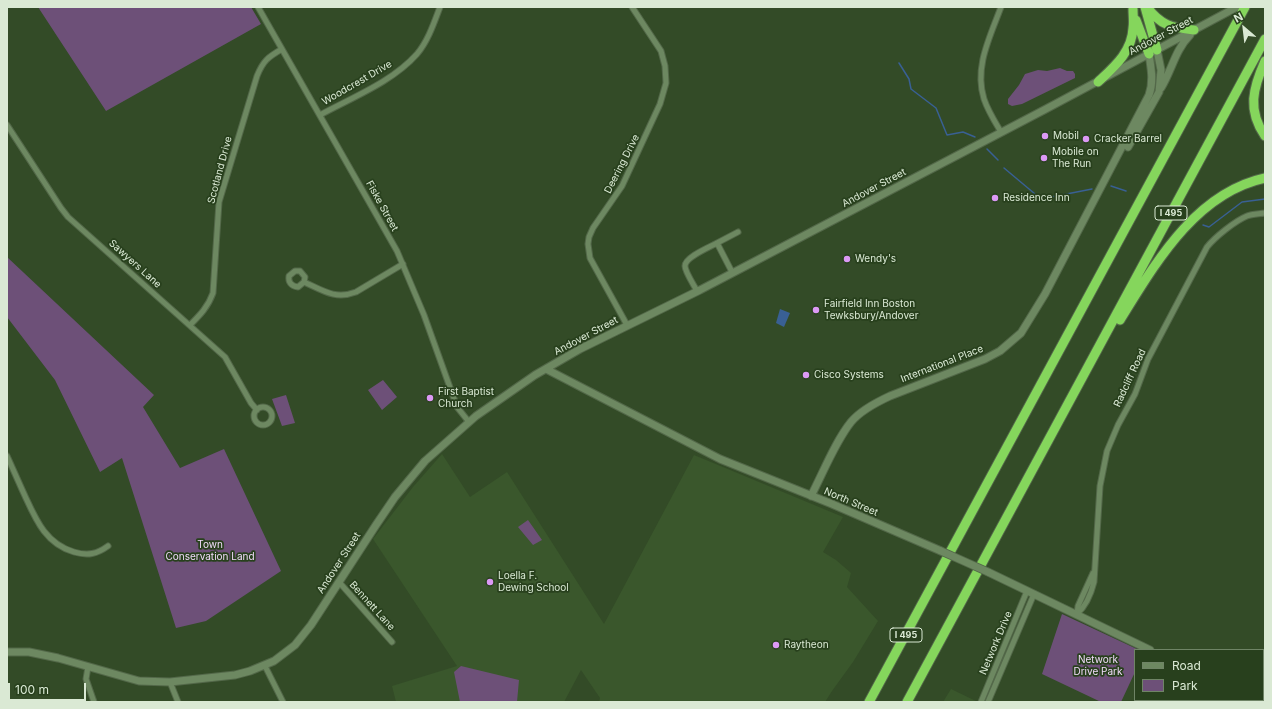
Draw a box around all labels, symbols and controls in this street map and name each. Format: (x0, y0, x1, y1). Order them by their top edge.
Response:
north arrow (1224, 8, 1264, 48)
text: N (1231, 9, 1245, 26)
street label: Andover Street (1127, 14, 1195, 58)
street label: Woodcrest Drive (320, 58, 394, 108)
place label: Mobil (1053, 130, 1079, 142)
marker: Mobil (1040, 131, 1050, 141)
street label: Deering Drive (602, 132, 642, 196)
place label: Cracker Barrel (1094, 133, 1162, 145)
marker: Cracker Barrel (1081, 134, 1091, 144)
street label: Scotland Drive (205, 135, 235, 205)
place label: Mobile on The Run (1052, 146, 1099, 170)
marker: Mobile on The Run (1039, 153, 1049, 163)
street label: Andover Street (840, 166, 908, 210)
street label: Fiske Street (363, 179, 401, 233)
place label: Residence Inn (1003, 192, 1070, 204)
marker: Residence Inn (990, 193, 1000, 203)
road number: I 495 (1155, 206, 1187, 220)
street label: Sawyers Lane (106, 237, 164, 291)
place label: Wendy's (855, 253, 896, 265)
marker: Wendy's (842, 254, 852, 264)
place label: Fairfield Inn Boston Tewksbury/Andover (824, 298, 918, 322)
marker: Fairfield Inn Boston Tewksbury/Andover (811, 305, 821, 315)
street label: Andover Street (552, 314, 620, 358)
street label: International Place (899, 343, 985, 385)
street label: Radcliff Road (1111, 347, 1149, 409)
place label: Cisco Systems (814, 369, 884, 381)
marker: Cisco Systems (801, 370, 811, 380)
place label: First Baptist Church (438, 386, 494, 410)
marker: First Baptist Church (425, 393, 435, 403)
street label: North Street (822, 485, 880, 519)
street label: Andover Street (315, 530, 363, 596)
park label: Town Conservation Land (165, 539, 255, 562)
place label: Loella F. Dewing School (498, 570, 569, 594)
marker: Loella F. Dewing School (485, 577, 495, 587)
street label: Bennett Lane (347, 579, 397, 633)
street label: Network Drive (977, 609, 1015, 677)
road number: I 495 (890, 628, 922, 642)
place label: Raytheon (784, 639, 829, 651)
marker: Raytheon (771, 640, 781, 650)
legend (1134, 649, 1264, 701)
park label: Network Drive Park (1073, 654, 1123, 678)
text: Road (1172, 658, 1201, 673)
scale bar (10, 675, 88, 701)
text: Park (1172, 678, 1198, 693)
text: 100 m (15, 682, 49, 697)

